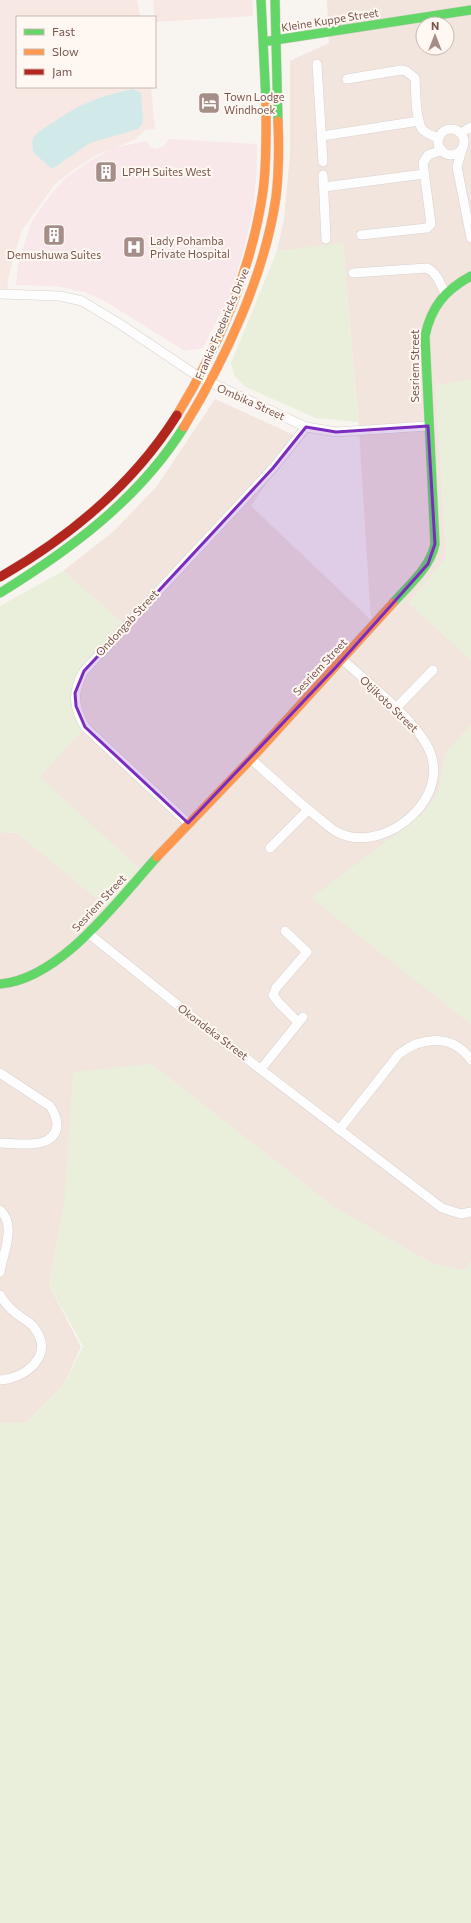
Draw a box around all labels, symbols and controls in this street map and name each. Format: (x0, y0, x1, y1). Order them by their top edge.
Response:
street label: Kleine Kuppe Street (280, 5, 380, 34)
legend (16, 16, 156, 88)
north arrow (415, 16, 455, 56)
text: N (431, 19, 439, 32)
text: Fast (52, 24, 75, 38)
text: Slow (52, 44, 79, 58)
text: Jam (52, 64, 72, 79)
hotel icon: Town Lodge Windhoek (196, 90, 222, 116)
place label: Town Lodge Windhoek (224, 90, 285, 116)
building icon: LPPH Suites West (93, 159, 119, 185)
place label: LPPH Suites West (122, 165, 211, 178)
building icon: Demushuwa Suites (41, 222, 67, 248)
hospital icon: Lady Pohamba Private Hospital (121, 234, 147, 260)
place label: Lady Pohamba Private Hospital (150, 234, 230, 260)
place label: Demushuwa Suites (7, 248, 101, 261)
street label: Frankie Fredericks Drive (192, 266, 251, 381)
street label: Sesriem Street (408, 329, 421, 403)
street label: Ombika Street (215, 381, 288, 422)
street label: Ondongab Street (93, 586, 161, 658)
street label: Sesriem Street (290, 635, 350, 698)
street label: Otjikoto Street (358, 673, 421, 735)
street label: Sesriem Street (69, 871, 129, 934)
street label: Okondeka Street (176, 1001, 251, 1063)

